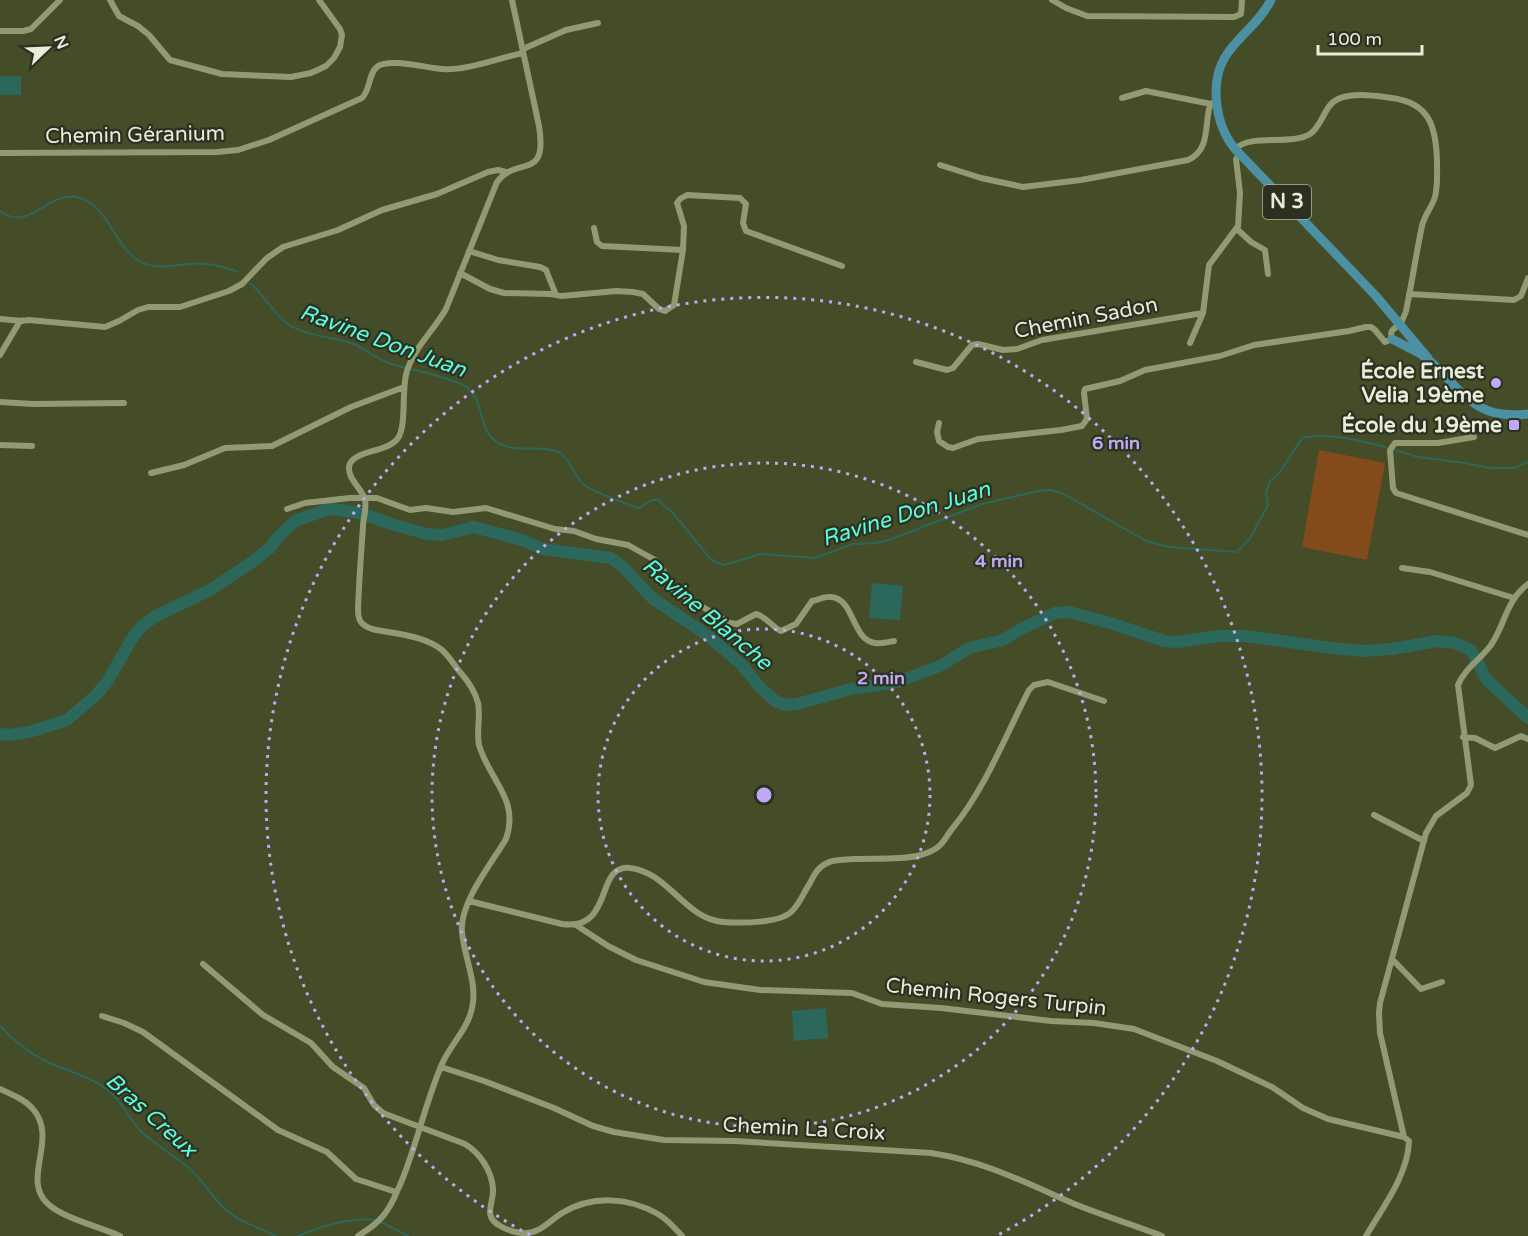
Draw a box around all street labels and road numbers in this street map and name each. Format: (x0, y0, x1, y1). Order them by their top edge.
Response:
street label: Chemin Géranium (45, 121, 225, 149)
road number: N 3 (1263, 185, 1311, 219)
street label: Chemin Sadon (1012, 292, 1160, 344)
street label: Chemin Rogers Turpin (884, 973, 1108, 1021)
street label: Chemin La Croix (722, 1112, 886, 1146)

